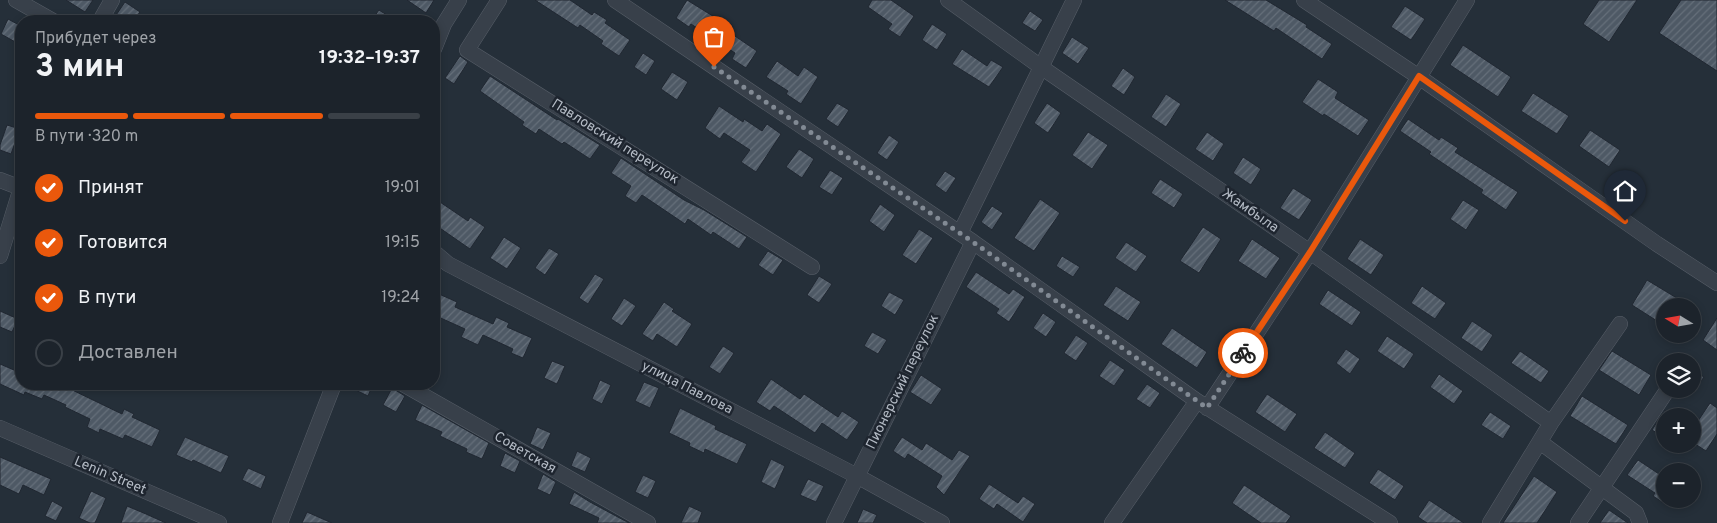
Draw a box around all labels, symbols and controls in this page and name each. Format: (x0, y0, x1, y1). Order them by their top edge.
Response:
pin (693, 16, 735, 67)
icon: bag (700, 23, 728, 51)
text: Прибудет через (35, 29, 157, 49)
text: 19:32–19:37 (319, 46, 420, 70)
text: 3 мин (35, 48, 125, 88)
street label: Павловский переулок (548, 96, 682, 188)
text: В пути · 320 m (35, 127, 138, 147)
pin (1604, 170, 1646, 221)
icon: check (35, 174, 63, 202)
text: Принят (78, 176, 144, 200)
icon: home (1611, 177, 1639, 205)
text: 19:01 (385, 178, 420, 198)
street label: Жамбыла (1218, 185, 1282, 237)
icon: check (35, 229, 63, 257)
text: Готовится (78, 231, 168, 255)
text: 19:15 (385, 233, 420, 253)
icon: check (35, 284, 63, 312)
text: В пути (78, 286, 136, 310)
text: 19:24 (381, 288, 420, 308)
north arrow (1656, 298, 1701, 342)
map controls (1656, 298, 1701, 508)
street label: Пионерский переулок (863, 312, 943, 452)
courier (1218, 328, 1268, 378)
icon: bike (1229, 339, 1257, 367)
text: Доставлен (78, 341, 178, 365)
button: layers (1656, 353, 1701, 398)
street label: улица Павлова (639, 358, 735, 418)
button: + (1656, 408, 1701, 453)
street label: Советская (491, 428, 559, 478)
street label: Lenin Street (71, 453, 149, 499)
button: − (1656, 463, 1701, 508)

